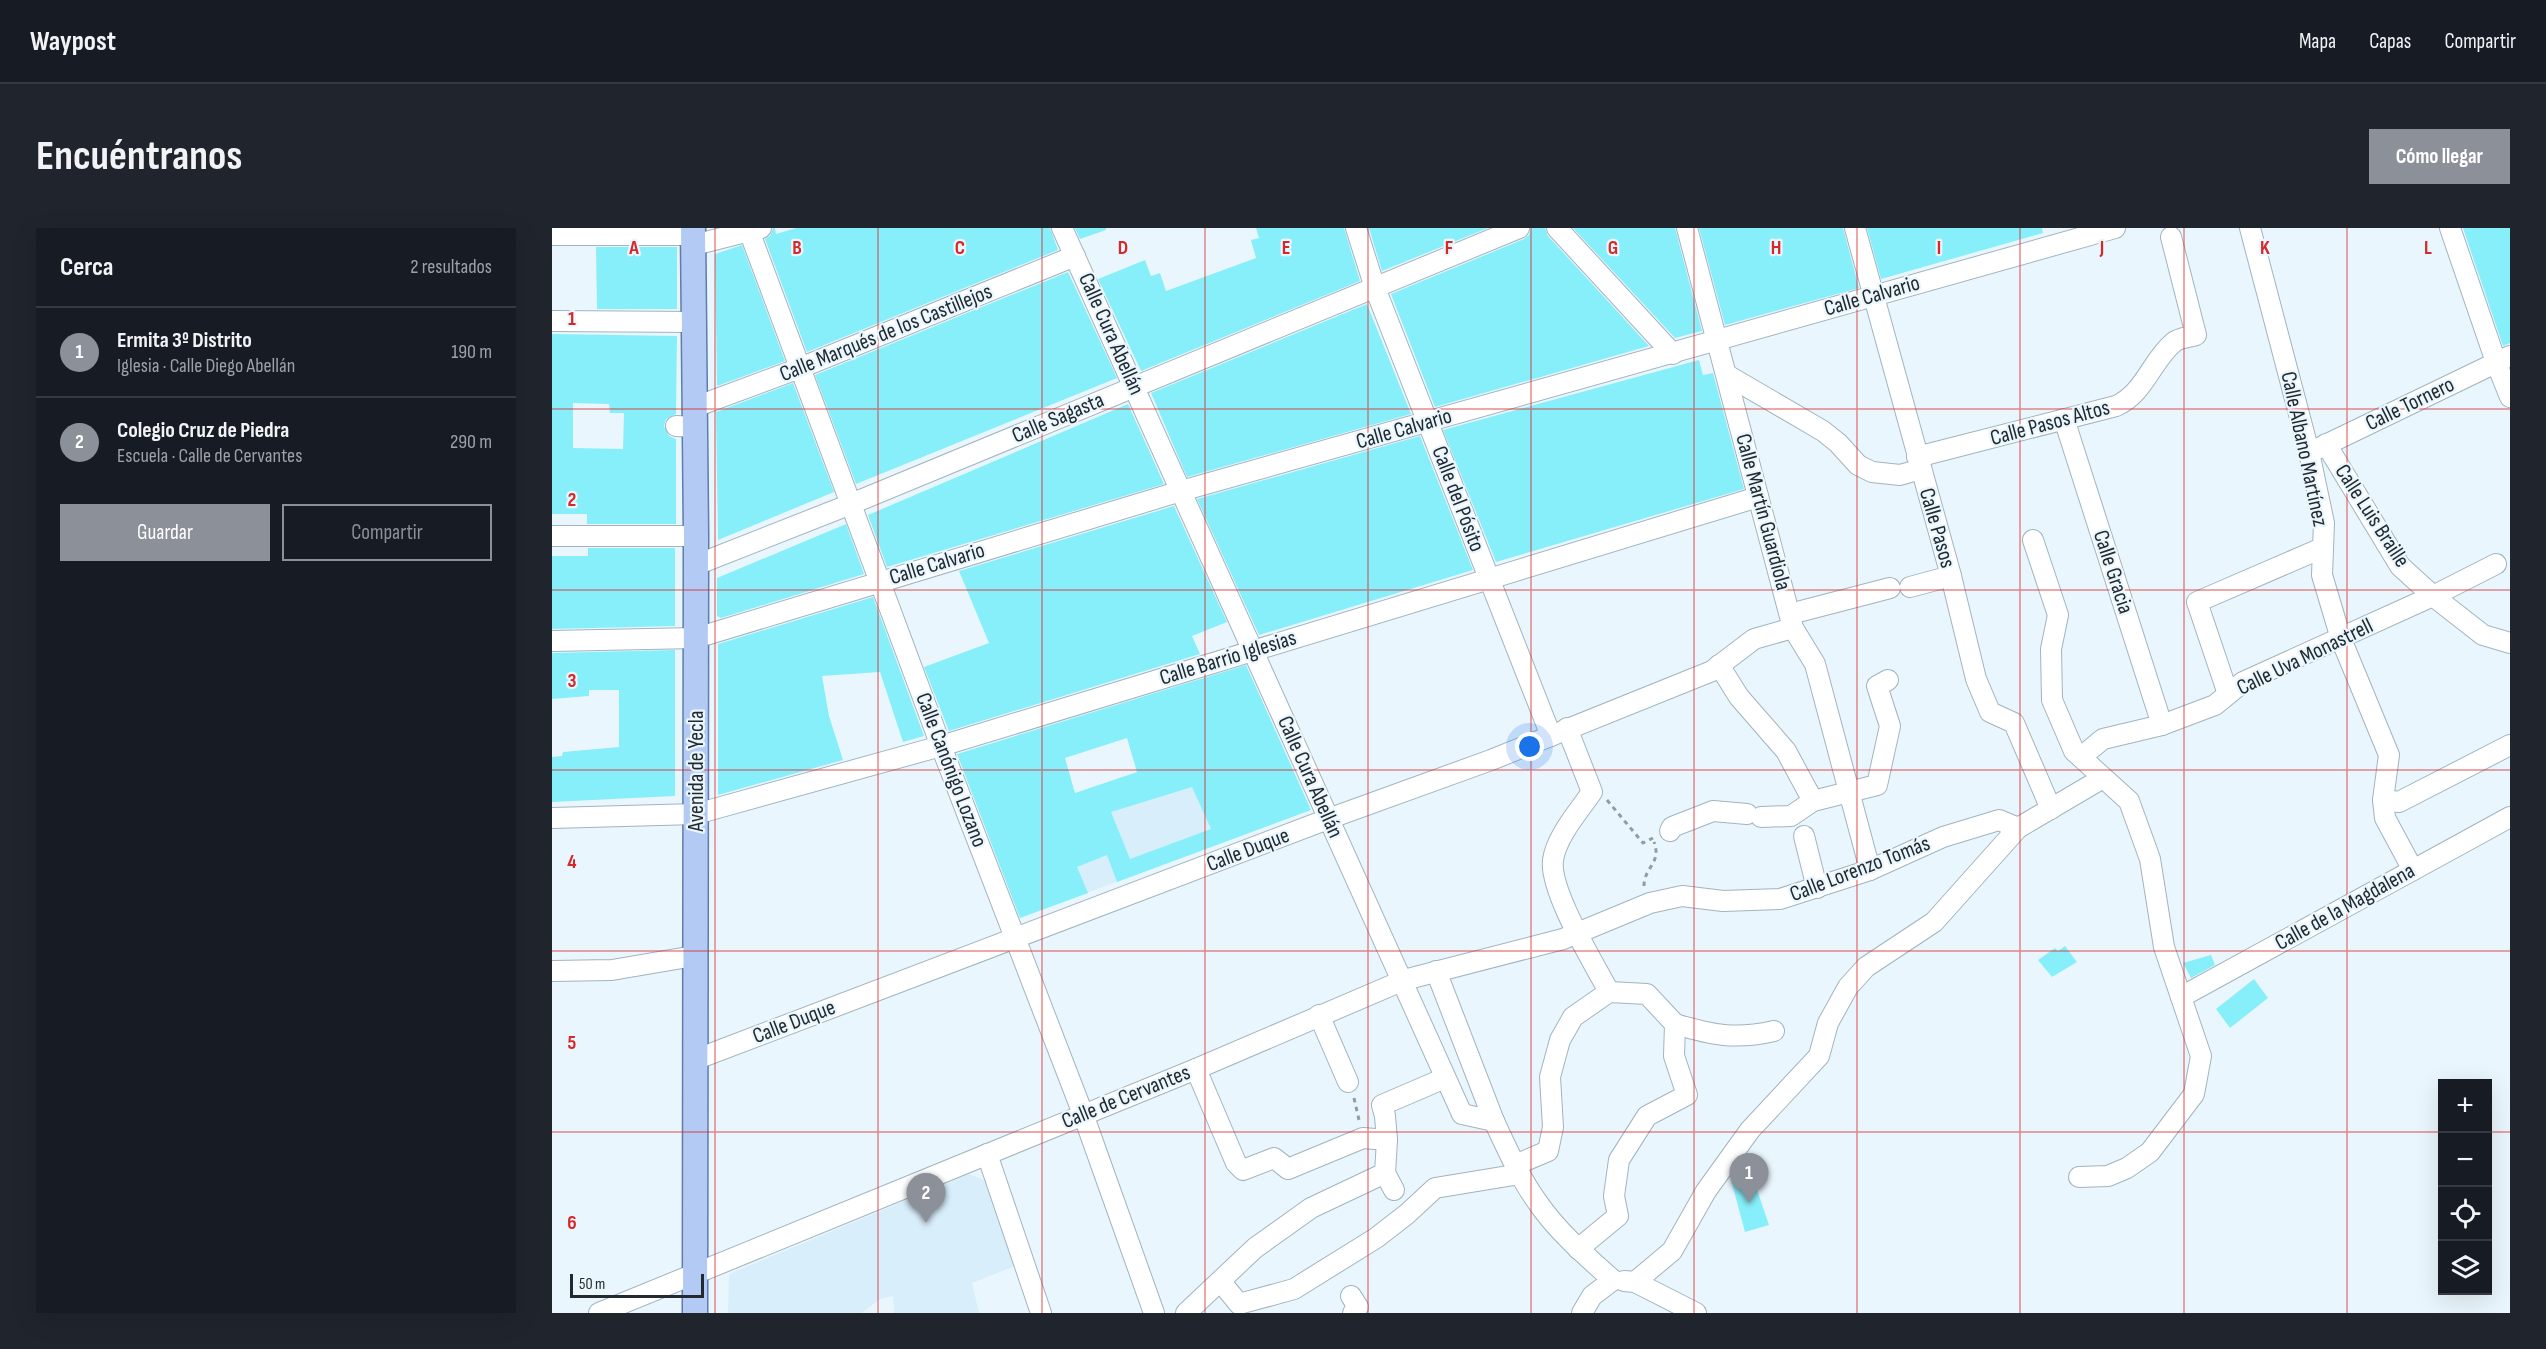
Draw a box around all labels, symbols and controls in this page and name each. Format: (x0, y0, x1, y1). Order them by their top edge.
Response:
text: Waypost (30, 25, 116, 58)
text: Mapa (2299, 29, 2336, 54)
text: Capas (2369, 29, 2411, 54)
text: Compartir (2444, 29, 2516, 54)
button: Cómo llegar (2369, 129, 2510, 184)
text: Encuéntranos (36, 131, 242, 182)
text: A (628, 236, 639, 260)
text: B (792, 236, 802, 260)
text: C (955, 236, 965, 260)
text: D (1118, 236, 1128, 260)
text: E (1282, 236, 1290, 260)
text: F (1445, 236, 1453, 260)
text: G (1608, 236, 1618, 260)
text: H (1771, 236, 1781, 260)
text: I (1937, 236, 1941, 260)
text: J (2099, 236, 2104, 260)
text: K (2260, 236, 2270, 260)
text: L (2424, 236, 2432, 260)
text: Cerca (60, 252, 113, 283)
text: 2 resultados (410, 255, 492, 279)
street label: Calle Cura Abellán (1072, 269, 1150, 399)
street label: Calle Calvario (1821, 269, 1923, 323)
street label: Calle Marqués de los Castillejos (776, 278, 996, 388)
text: 1 (568, 307, 576, 331)
text: Ermita 3º Distrito (117, 327, 252, 354)
text: 1 (76, 340, 83, 364)
text: 190 m (451, 340, 492, 364)
text: Iglesia · Calle Diego Abellán (117, 354, 295, 378)
street label: Calle Albano Martínez (2274, 369, 2334, 529)
street label: Calle Tornero (2361, 371, 2459, 437)
street label: Calle Sagasta (1008, 387, 1108, 449)
street label: Calle Pasos Altos (1987, 394, 2113, 452)
street label: Calle Calvario (1353, 402, 1455, 456)
text: Colegio Cruz de Piedra (117, 417, 289, 444)
text: 2 (75, 430, 84, 454)
text: 290 m (450, 430, 492, 454)
street label: Calle Martín Guardiola (1729, 431, 1797, 593)
street label: Calle del Pósito (1426, 442, 1490, 556)
text: Escuela · Calle de Cervantes (117, 444, 302, 468)
street label: Calle Luis Braille (2329, 459, 2415, 573)
street label: Calle Pasos (1913, 485, 1961, 571)
text: 2 (568, 488, 576, 512)
button: Guardar (60, 504, 270, 561)
button: Compartir (282, 504, 492, 561)
street label: Calle Gracia (2087, 527, 2139, 617)
street label: Calle Calvario (886, 537, 988, 591)
street label: Calle Uva Monastrell (2233, 612, 2377, 702)
street label: Calle Barrio Iglesias (1156, 624, 1300, 692)
text: 3 (568, 669, 577, 693)
street label: Calle Canónigo Lozano (909, 689, 993, 851)
street label: Avenida de Yecla (683, 711, 710, 832)
street label: Calle Cura Abellán (1271, 712, 1349, 842)
your location (1515, 732, 1544, 761)
street label: Calle Duque (1203, 822, 1293, 878)
street label: Calle Lorenzo Tomás (1786, 830, 1934, 908)
text: 4 (567, 850, 577, 874)
street label: Calle de la Magdalena (2270, 857, 2420, 957)
street label: Calle Duque (749, 994, 839, 1050)
text: 5 (568, 1031, 577, 1055)
street label: Calle de Cervantes (1058, 1059, 1194, 1135)
map controls (2438, 1079, 2492, 1295)
button: + (2438, 1079, 2492, 1133)
button: − (2438, 1133, 2492, 1187)
pin: 1 (1730, 1154, 1768, 1203)
pin: 2 (906, 1174, 946, 1223)
button: locate (2438, 1187, 2492, 1241)
text: 6 (567, 1211, 577, 1235)
button: layers (2438, 1241, 2492, 1295)
scale bar (570, 1271, 704, 1298)
text: 50 m (579, 1275, 605, 1294)

